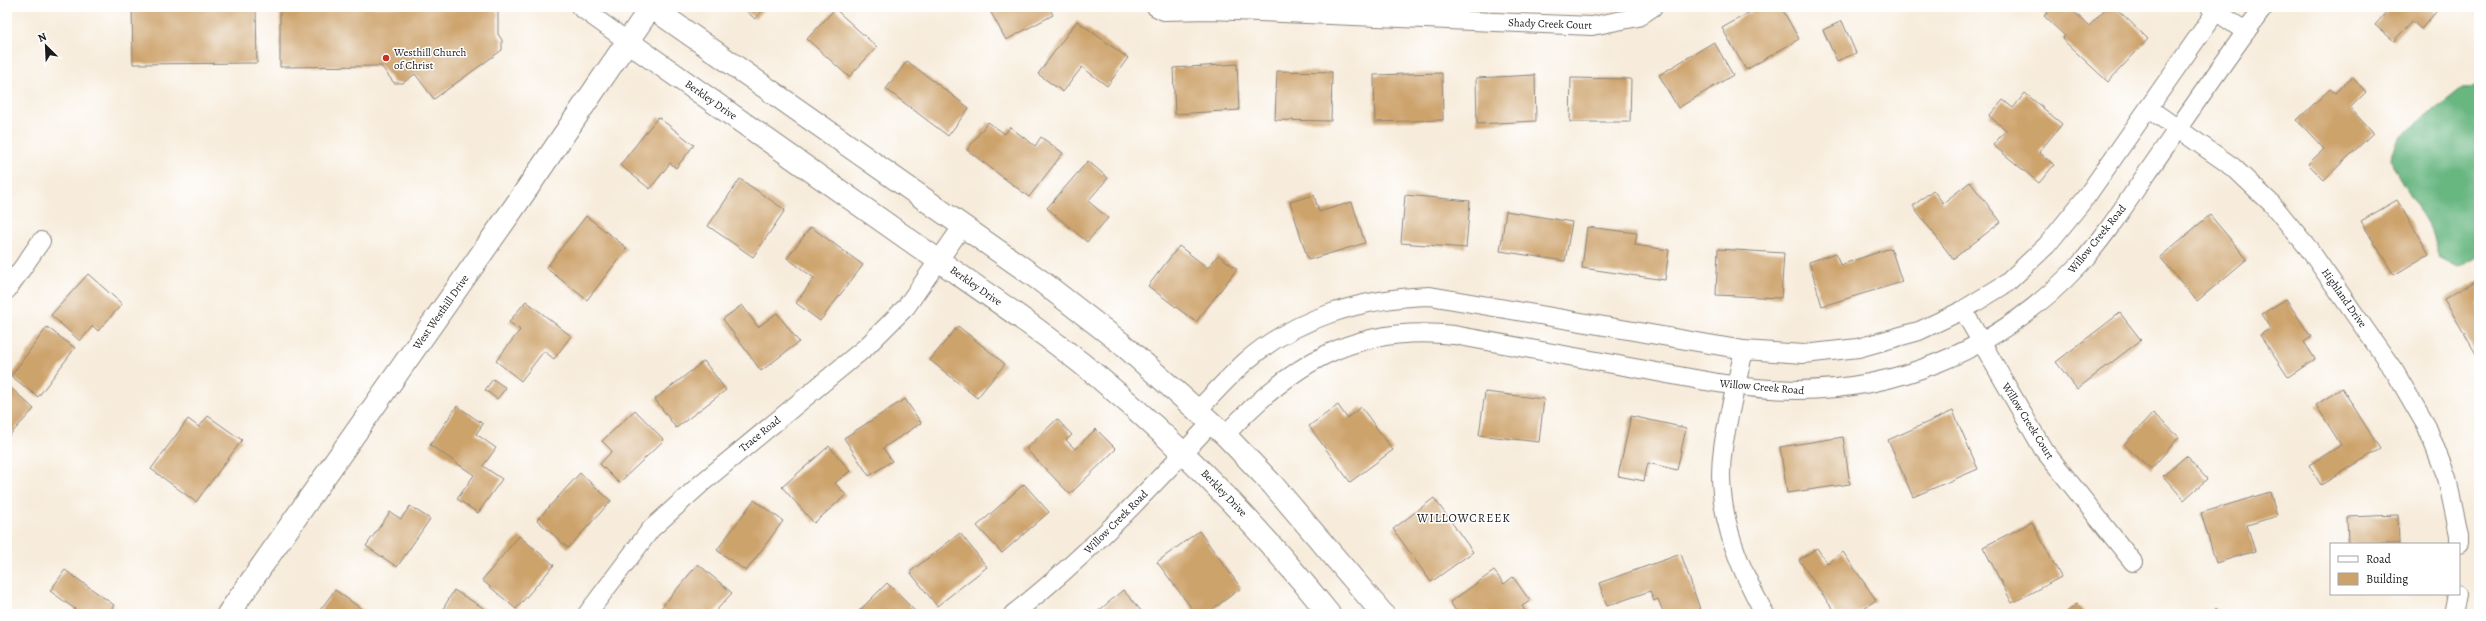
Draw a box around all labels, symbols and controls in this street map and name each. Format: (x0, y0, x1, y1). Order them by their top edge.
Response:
street label: Shady Creek Court (1508, 15, 1593, 33)
north arrow (26, 26, 66, 66)
text: N (35, 29, 49, 46)
place label: Westhill Church of Christ (393, 45, 466, 73)
marker: Westhill Church of Christ (381, 53, 391, 63)
street label: Berkley Drive (682, 77, 740, 124)
street label: Willow Creek Road (2064, 201, 2130, 277)
street label: Berkley Drive (947, 263, 1005, 310)
street label: Highland Drive (2318, 265, 2370, 331)
street label: West Westhill Drive (409, 272, 472, 353)
street label: Willow Creek Road (1718, 376, 1805, 398)
street label: Willow Creek Court (1998, 379, 2058, 462)
street label: Trace Road (736, 413, 784, 455)
street label: Berkley Drive (1198, 466, 1250, 520)
street label: Willow Creek Road (1080, 487, 1151, 558)
district label: WILLOWCREEK (1416, 510, 1511, 526)
legend (2330, 543, 2460, 595)
text: Road (2366, 551, 2392, 567)
text: Building (2366, 571, 2408, 587)

